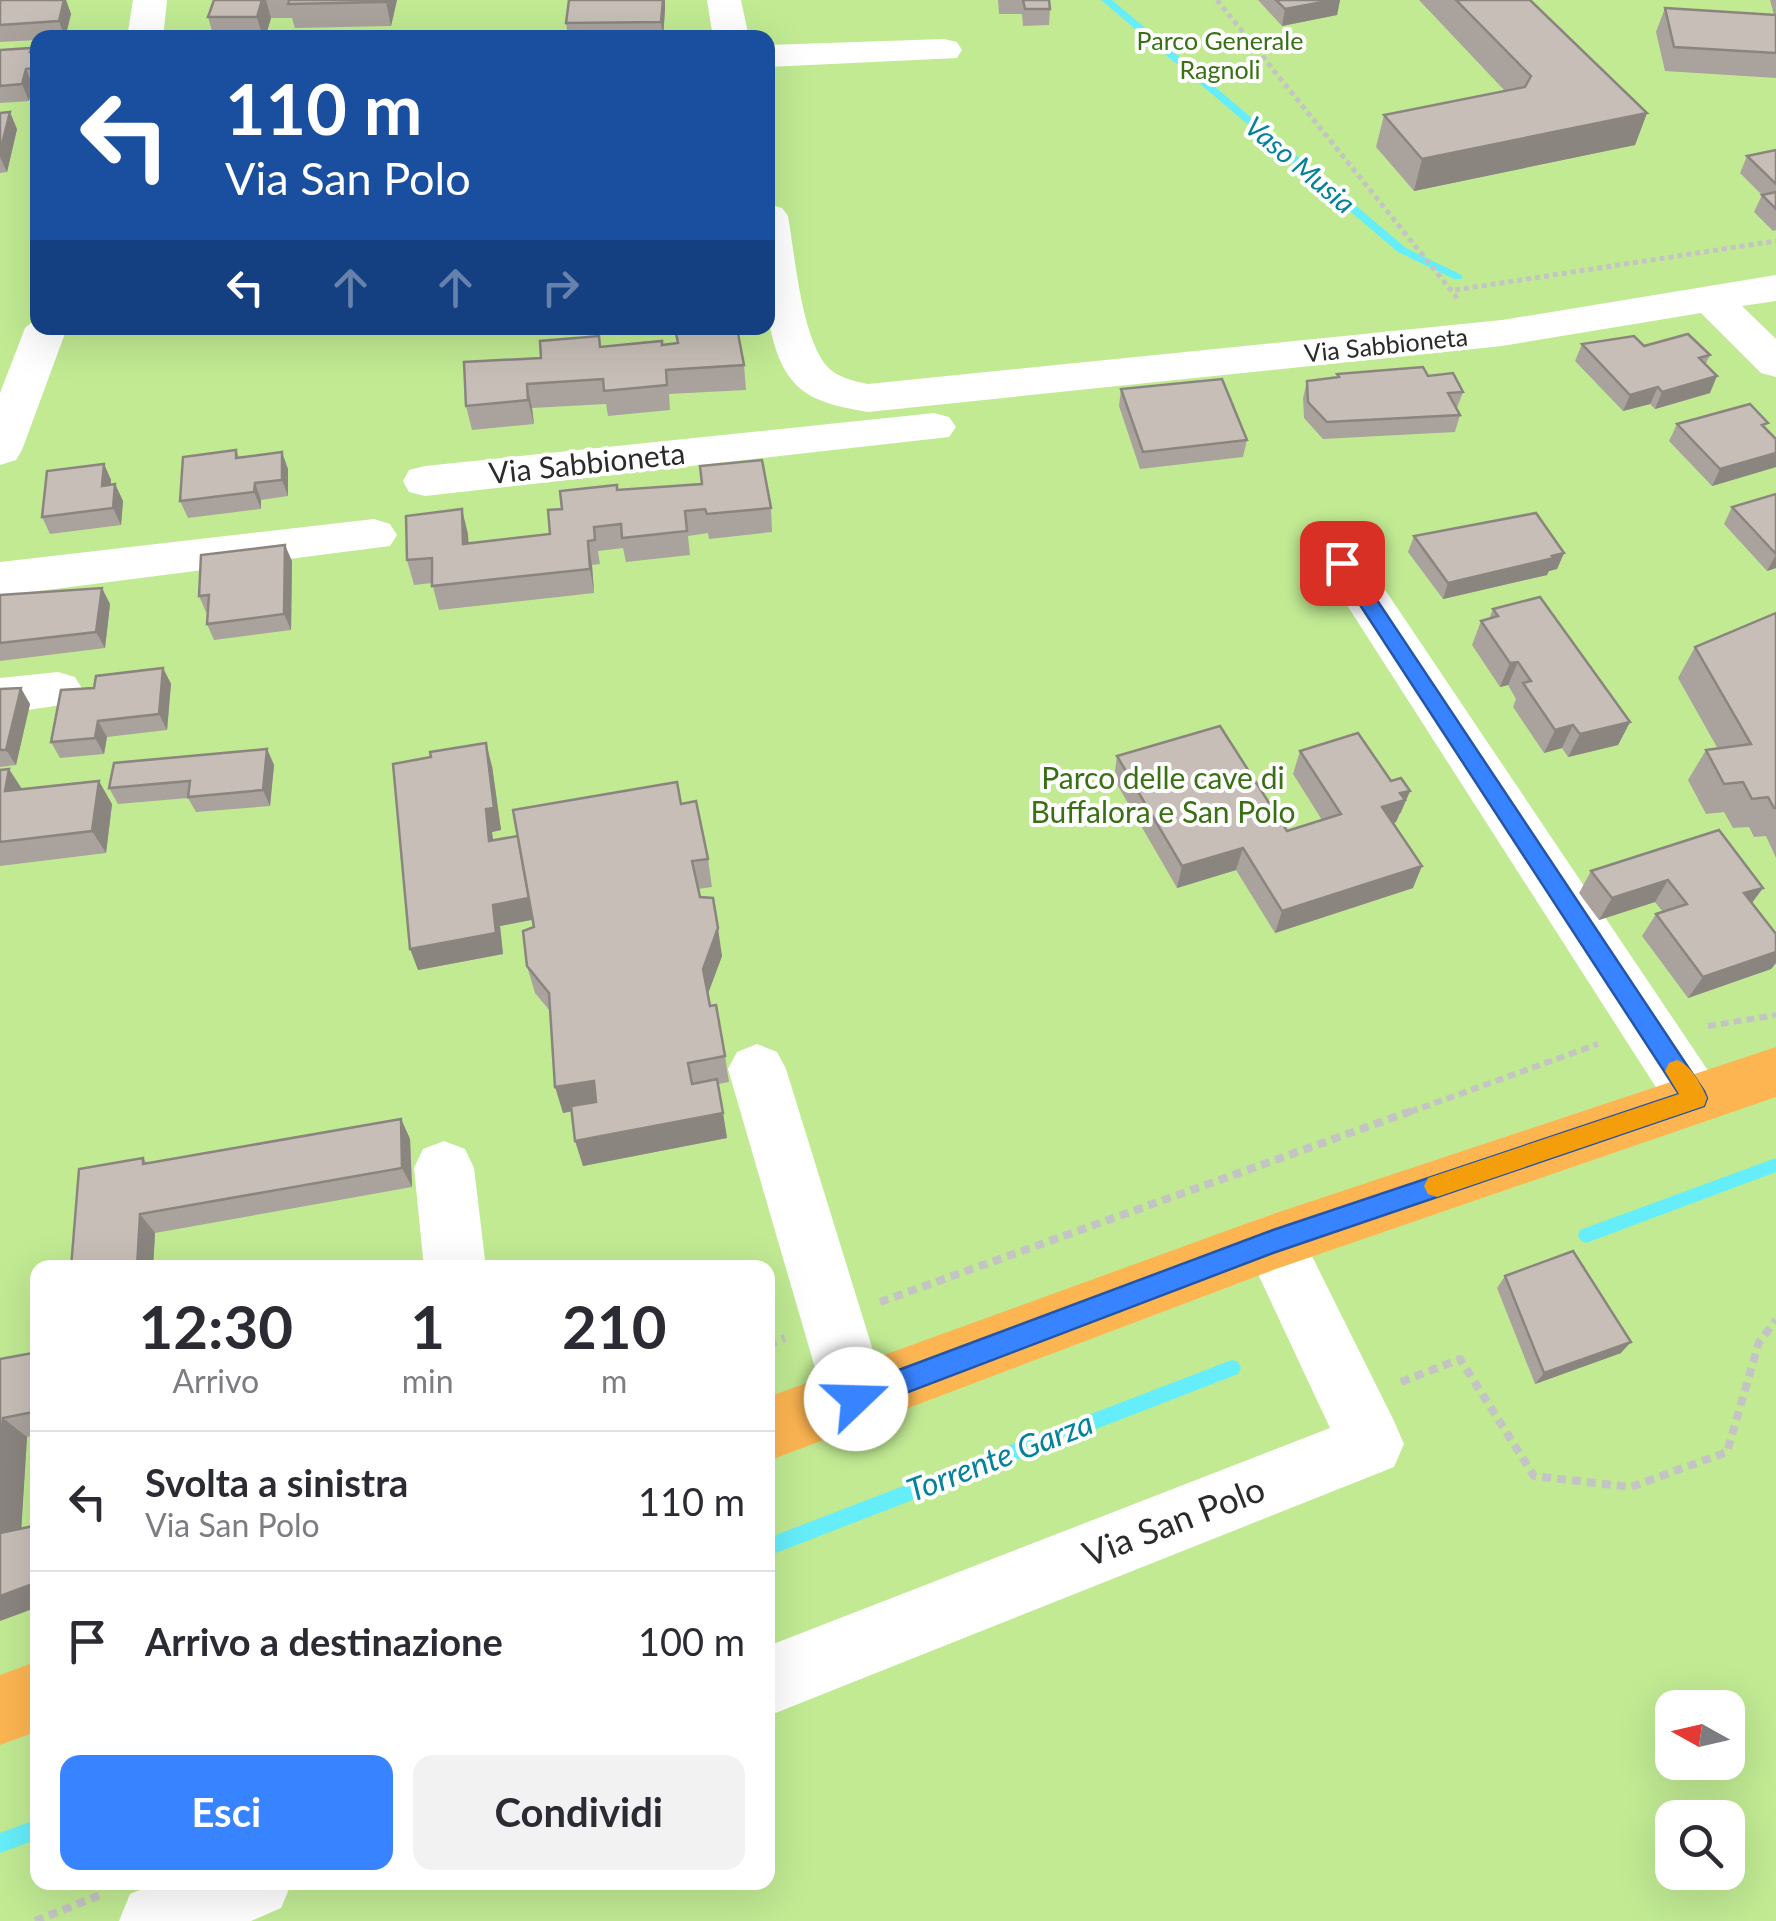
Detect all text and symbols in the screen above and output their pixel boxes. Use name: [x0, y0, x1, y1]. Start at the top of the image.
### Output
park label: Parco Generale Ragnoli: [1137, 25, 1303, 84]
text: 110 m: [225, 66, 422, 150]
icon: left: [60, 70, 190, 200]
water label: Vaso Musia: [1239, 108, 1363, 220]
text: Via San Polo: [225, 151, 471, 205]
icon: left: [218, 260, 273, 315]
icon: ahead: [323, 260, 378, 315]
icon: ahead: [428, 260, 483, 315]
icon: right: [533, 260, 588, 315]
street label: Via Sabbioneta: [1303, 321, 1469, 368]
street label: Via Sabbioneta: [487, 434, 687, 490]
pin: [1300, 521, 1385, 606]
icon: arrive: [1315, 536, 1370, 591]
park label: Parco delle cave di Buffalora e San Polo: [1030, 759, 1296, 829]
text: 12:30: [139, 1290, 293, 1362]
text: 1: [410, 1290, 445, 1362]
text: 210: [562, 1290, 666, 1362]
position arrow: [804, 1347, 908, 1451]
text: Arrivo: [172, 1361, 259, 1400]
text: min: [402, 1361, 454, 1400]
text: m: [601, 1361, 627, 1400]
water label: Torrente Garza: [901, 1402, 1098, 1509]
text: Svolta a sinistra: [145, 1459, 408, 1505]
street label: Via San Polo: [1077, 1466, 1270, 1574]
icon: left: [60, 1474, 115, 1529]
text: 110 m: [638, 1478, 745, 1524]
text: Via San Polo: [145, 1505, 320, 1544]
icon: arrive: [60, 1614, 115, 1669]
text: Arrivo a destinazione: [145, 1618, 503, 1664]
text: 100 m: [638, 1618, 745, 1664]
north arrow: [1655, 1690, 1745, 1780]
map controls: [1655, 1690, 1745, 1890]
button: Esci: [60, 1755, 393, 1870]
button: Condividi: [413, 1755, 745, 1870]
button: search: [1655, 1800, 1745, 1890]

